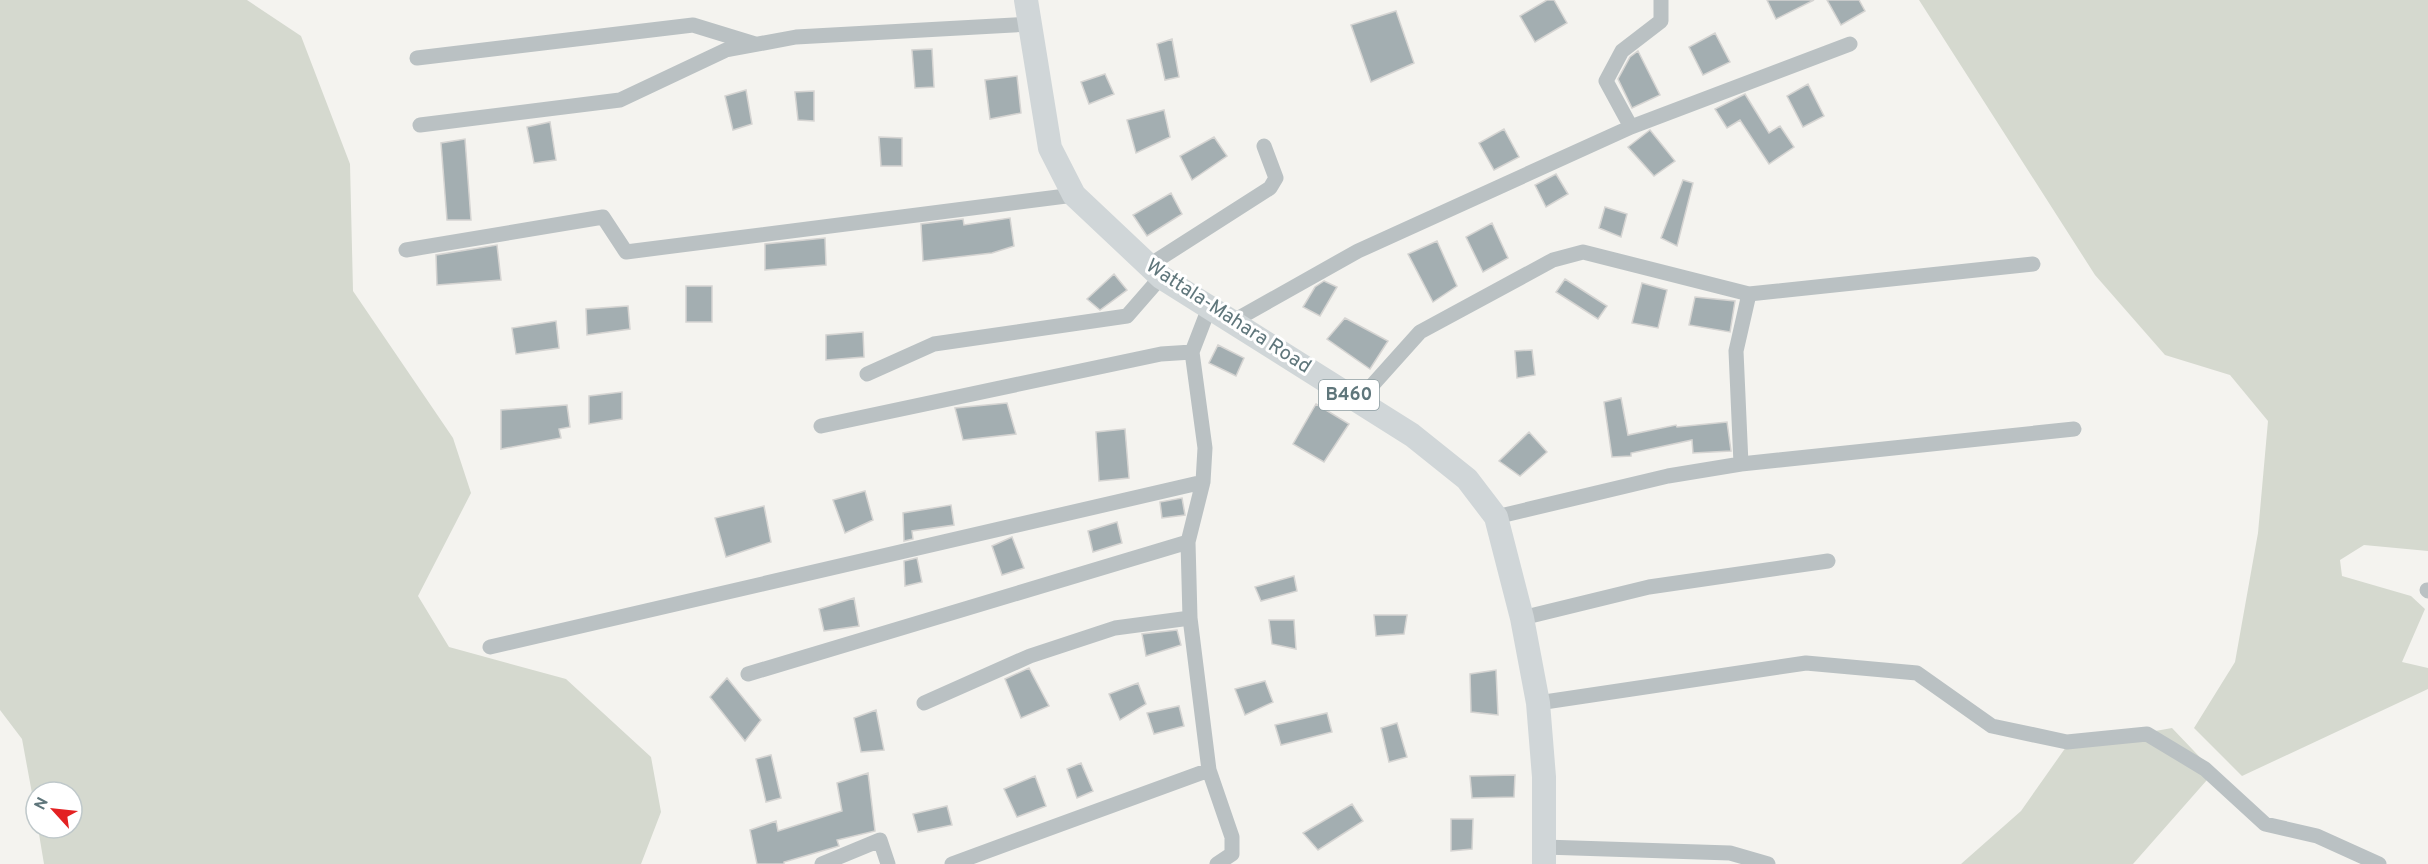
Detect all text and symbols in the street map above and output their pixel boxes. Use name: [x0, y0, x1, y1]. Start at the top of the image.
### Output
street label: Wattala-Mahara Road: [1140, 254, 1316, 380]
road number: B460: [1319, 380, 1379, 410]
north arrow: [24, 780, 84, 840]
text: N: [31, 794, 54, 814]

